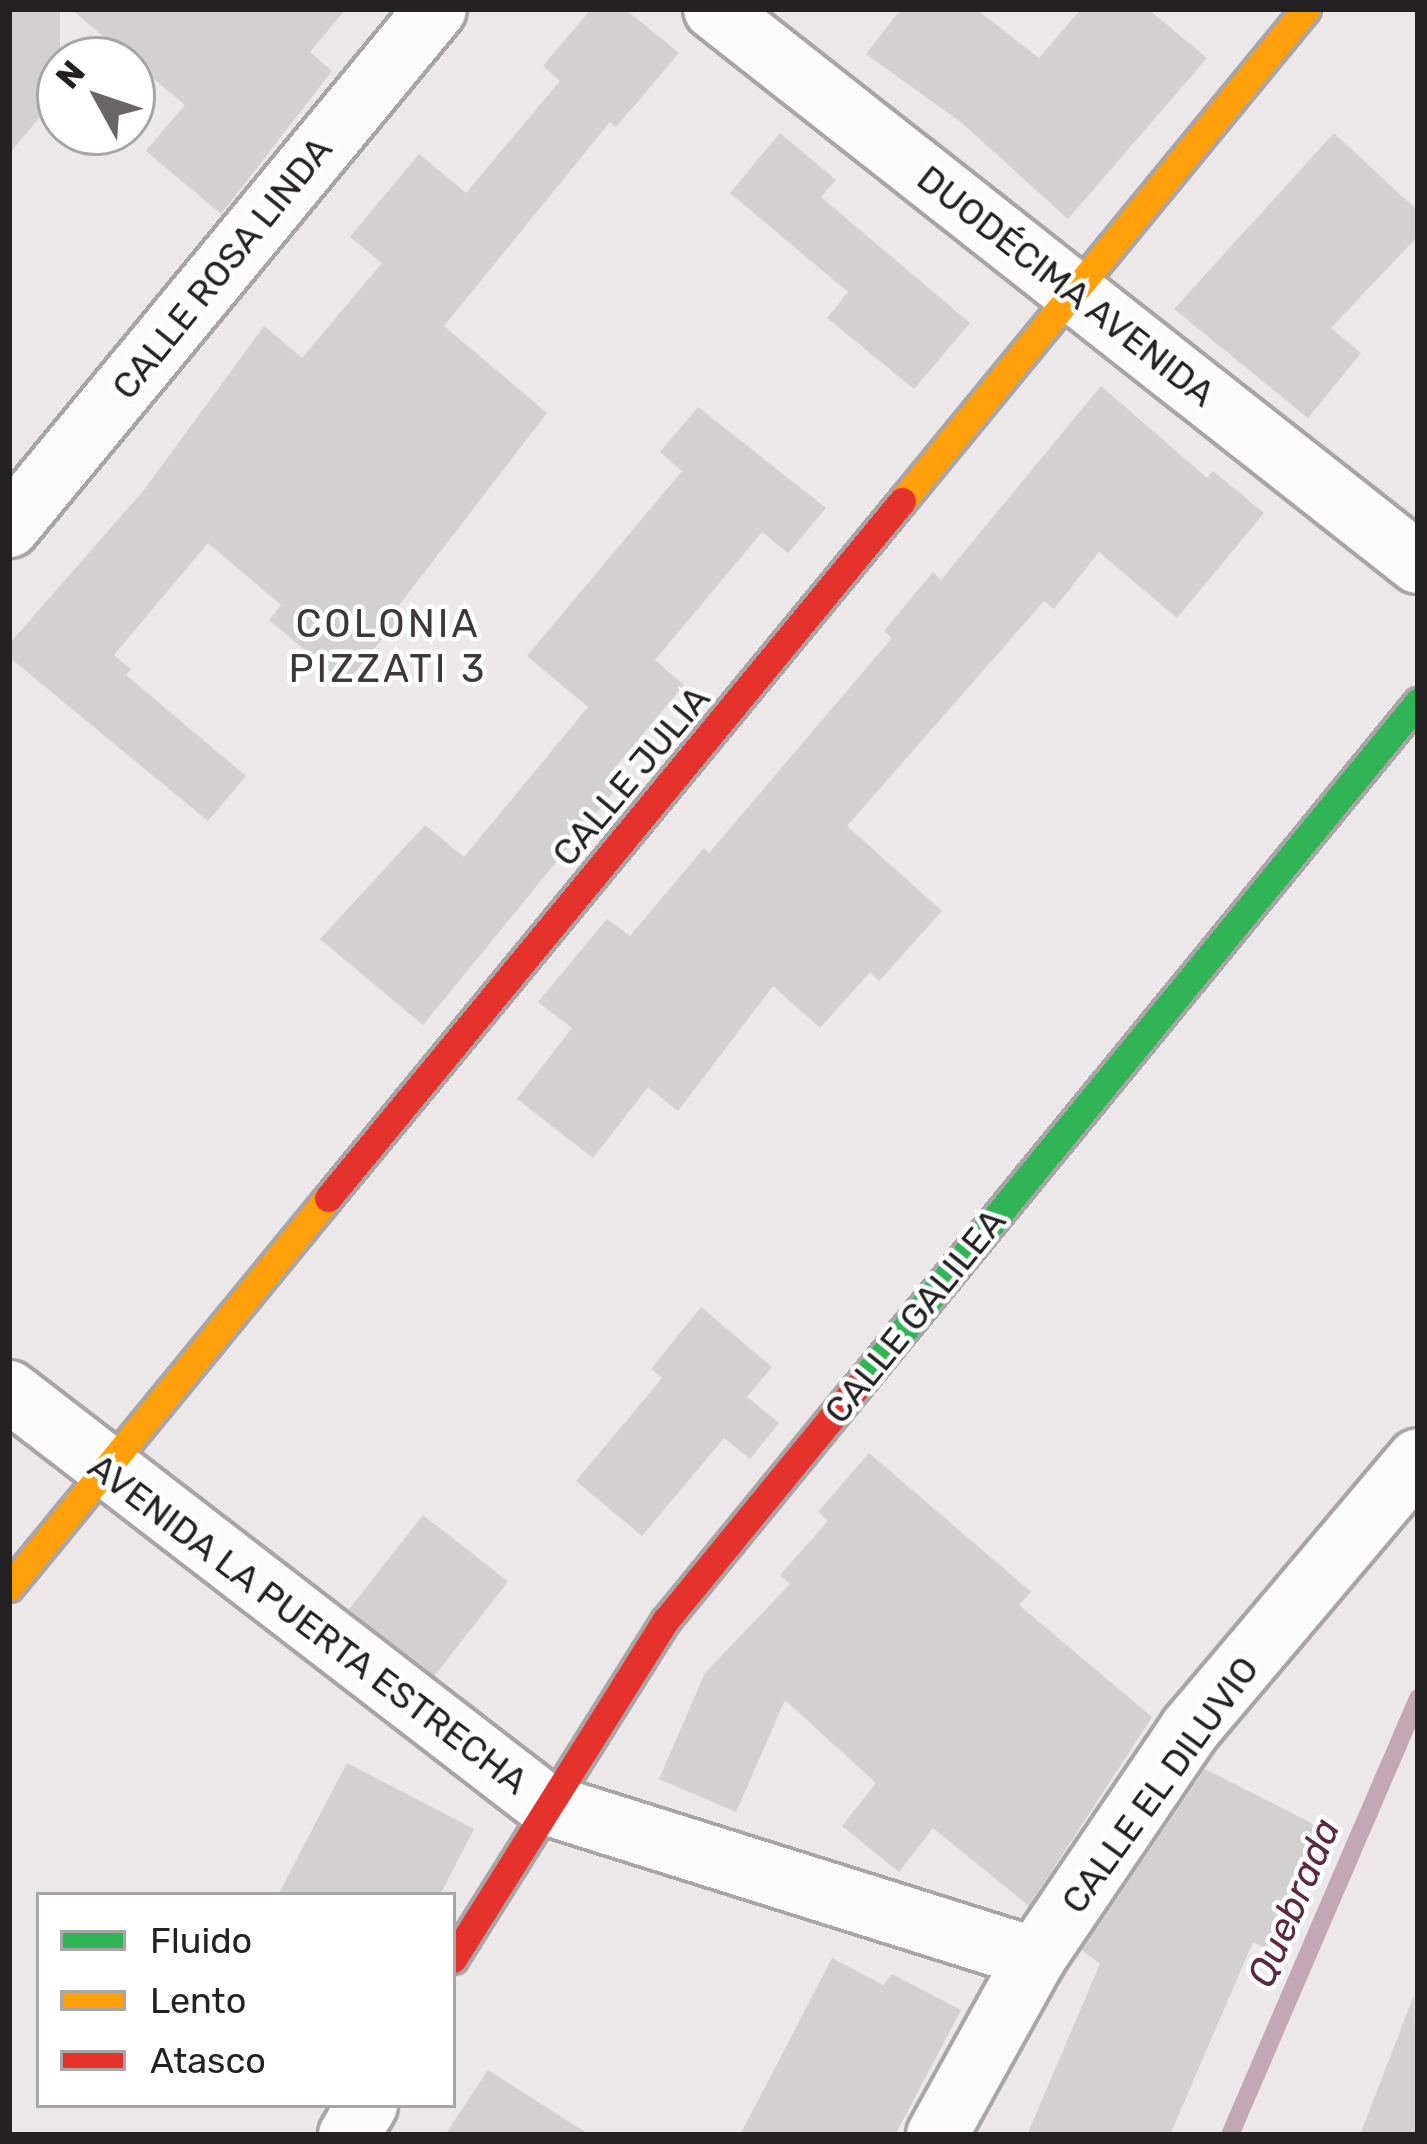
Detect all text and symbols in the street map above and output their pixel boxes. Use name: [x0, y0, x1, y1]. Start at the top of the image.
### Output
north arrow: [36, 36, 156, 156]
text: N: [48, 53, 93, 96]
street label: CALLE ROSA LINDA: [103, 128, 341, 408]
street label: DUODÉCIMA AVENIDA: [908, 156, 1224, 416]
district label: COLONIA PIZZATI 3: [289, 602, 487, 693]
street label: CALLE JULIA: [543, 677, 719, 875]
street label: CALLE GALILEA: [815, 1200, 1015, 1432]
street label: AVENIDA LA PUERTA ESTRECHA: [79, 1444, 537, 1804]
street label: CALLE EL DILUVIO: [1052, 1648, 1268, 1922]
water label: Quebrada: [1238, 1812, 1350, 1994]
legend: [36, 1892, 456, 2108]
text: Fluido: [150, 1919, 252, 1962]
text: Lento: [150, 1979, 246, 2022]
text: Atasco: [150, 2039, 266, 2082]

